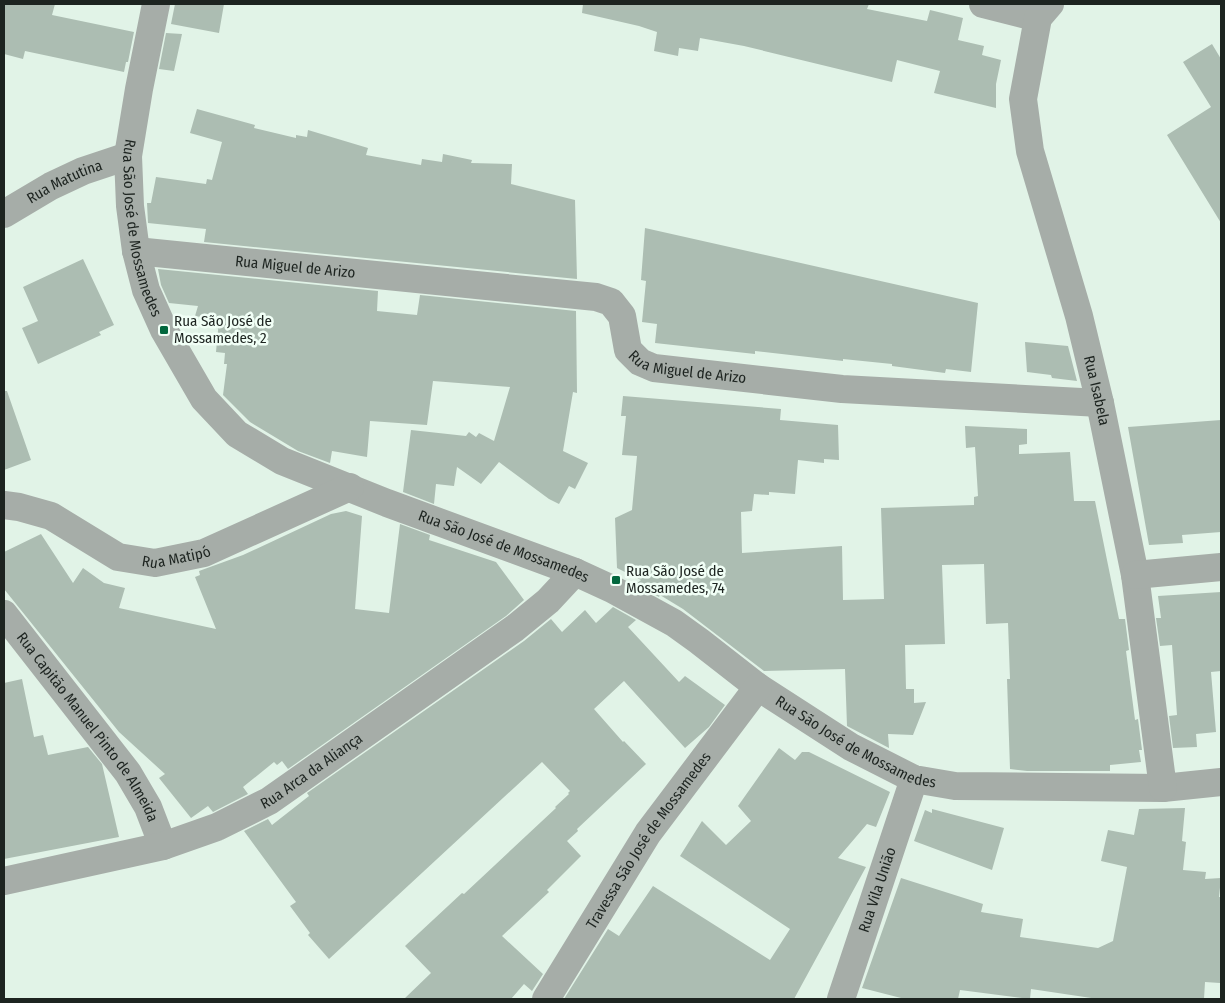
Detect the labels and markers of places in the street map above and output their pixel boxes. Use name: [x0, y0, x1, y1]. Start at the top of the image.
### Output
place label: Rua São José de Mossamedes, 2: [174, 312, 272, 347]
marker: Rua São José de Mossamedes, 2: [158, 324, 170, 336]
place label: Rua São José de Mossamedes, 74: [626, 562, 725, 597]
marker: Rua São José de Mossamedes, 74: [610, 574, 622, 586]

